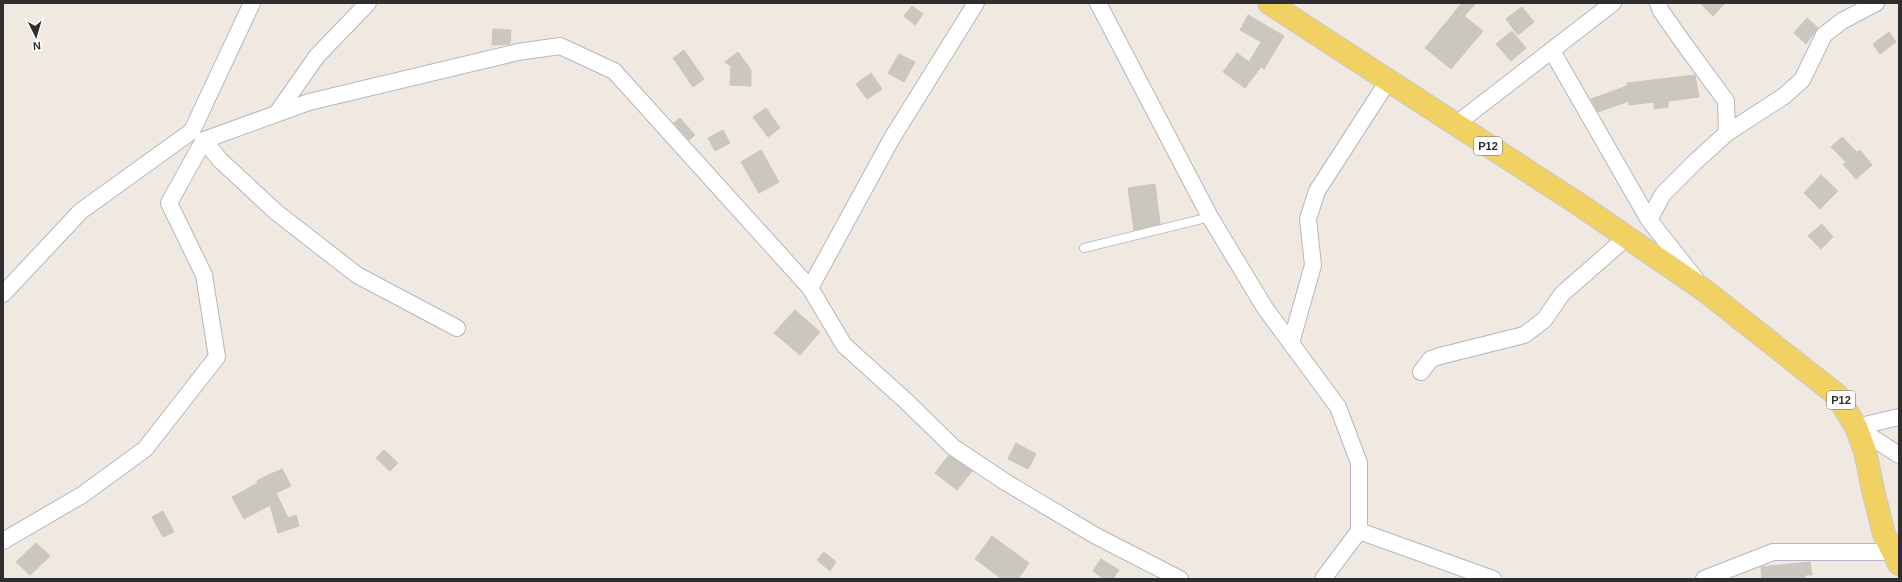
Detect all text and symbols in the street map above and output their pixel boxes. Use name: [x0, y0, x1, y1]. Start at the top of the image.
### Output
north arrow: [16, 16, 56, 56]
text: N: [32, 40, 41, 52]
road number: P12: [1474, 137, 1502, 155]
road number: P12: [1827, 391, 1855, 409]

